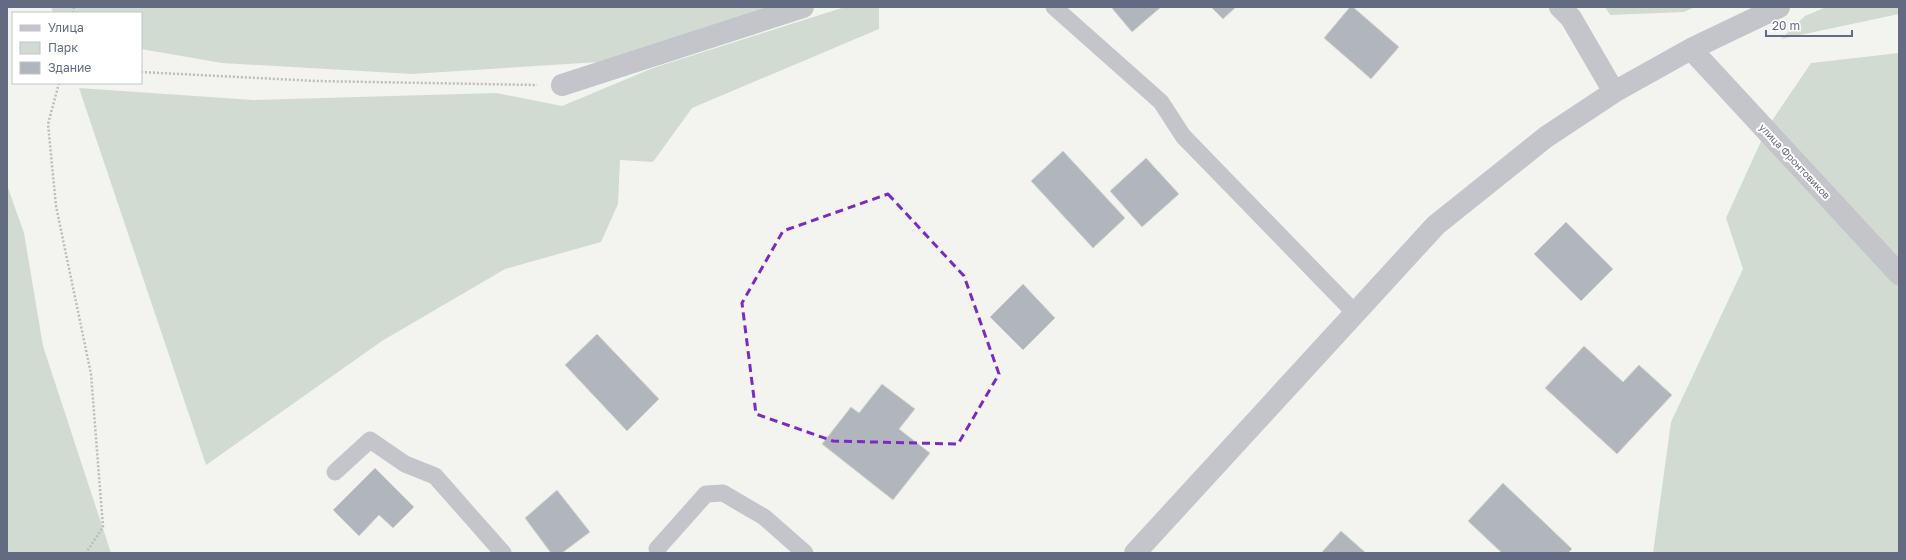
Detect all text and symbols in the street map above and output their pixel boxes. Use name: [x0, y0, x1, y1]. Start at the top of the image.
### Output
legend: [12, 12, 142, 84]
scale bar: [1766, 12, 1852, 38]
text: 20 m: [1772, 18, 1800, 33]
text: Улица: [48, 20, 84, 35]
text: Парк: [48, 40, 78, 55]
text: Здание: [48, 60, 91, 75]
street label: улица Фронтовиков: [1757, 121, 1833, 201]

